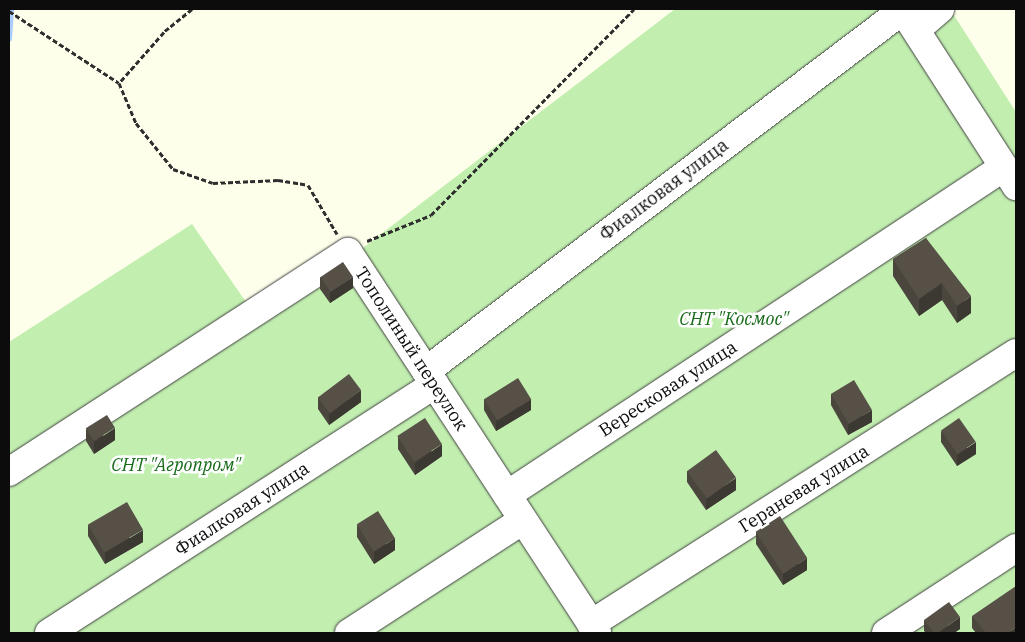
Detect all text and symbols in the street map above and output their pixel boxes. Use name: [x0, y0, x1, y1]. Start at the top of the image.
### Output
street label: Фиалковая улица: [595, 134, 733, 246]
street label: Тополиный переулок: [350, 263, 472, 435]
park label: СНТ "Космос": [679, 308, 789, 330]
street label: Вересковая улица: [595, 336, 741, 442]
street label: Гераневая улица: [735, 440, 873, 538]
park label: СНТ "Агропром": [111, 454, 241, 476]
street label: Фиалковая улица: [171, 458, 313, 560]

